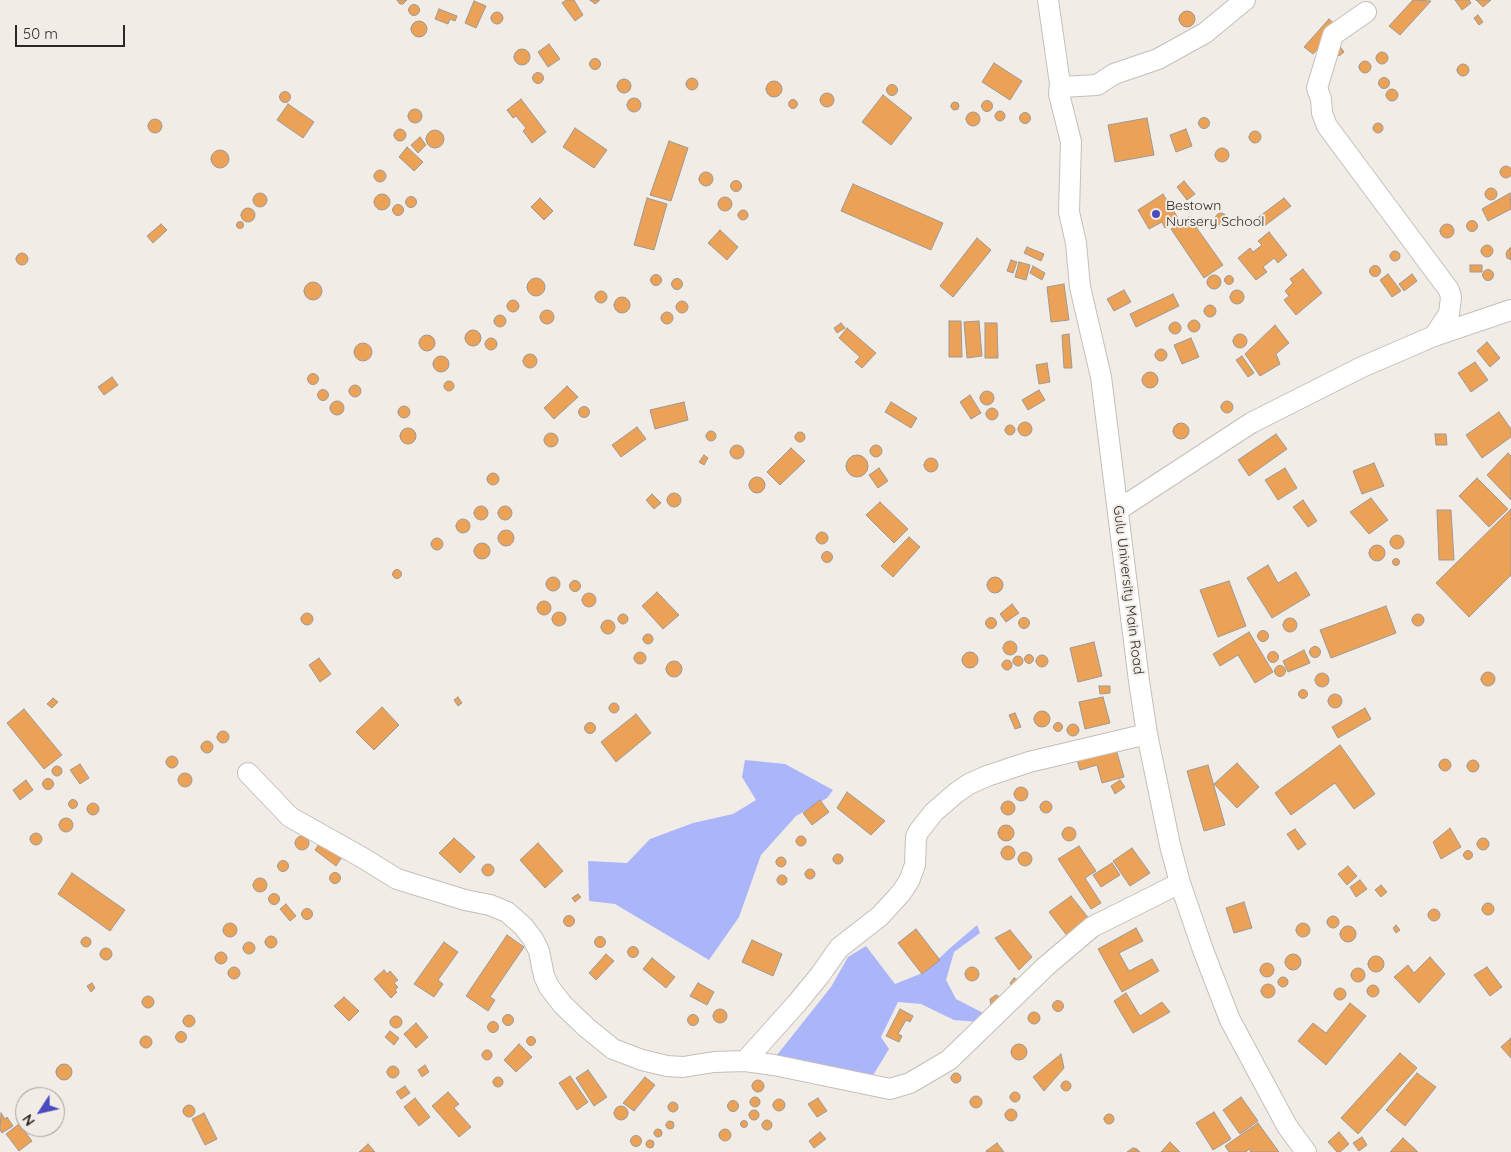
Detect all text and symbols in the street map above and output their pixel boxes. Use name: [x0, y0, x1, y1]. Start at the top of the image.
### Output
scale bar: [18, 15, 128, 47]
text: 50 m: [23, 24, 58, 43]
place label: Bestown Nursery School: [1166, 198, 1264, 230]
marker: Bestown Nursery School: [1150, 208, 1162, 220]
street label: Gulu University Main Road: [1109, 505, 1147, 675]
north arrow: [15, 1087, 65, 1137]
text: N: [18, 1111, 39, 1129]

